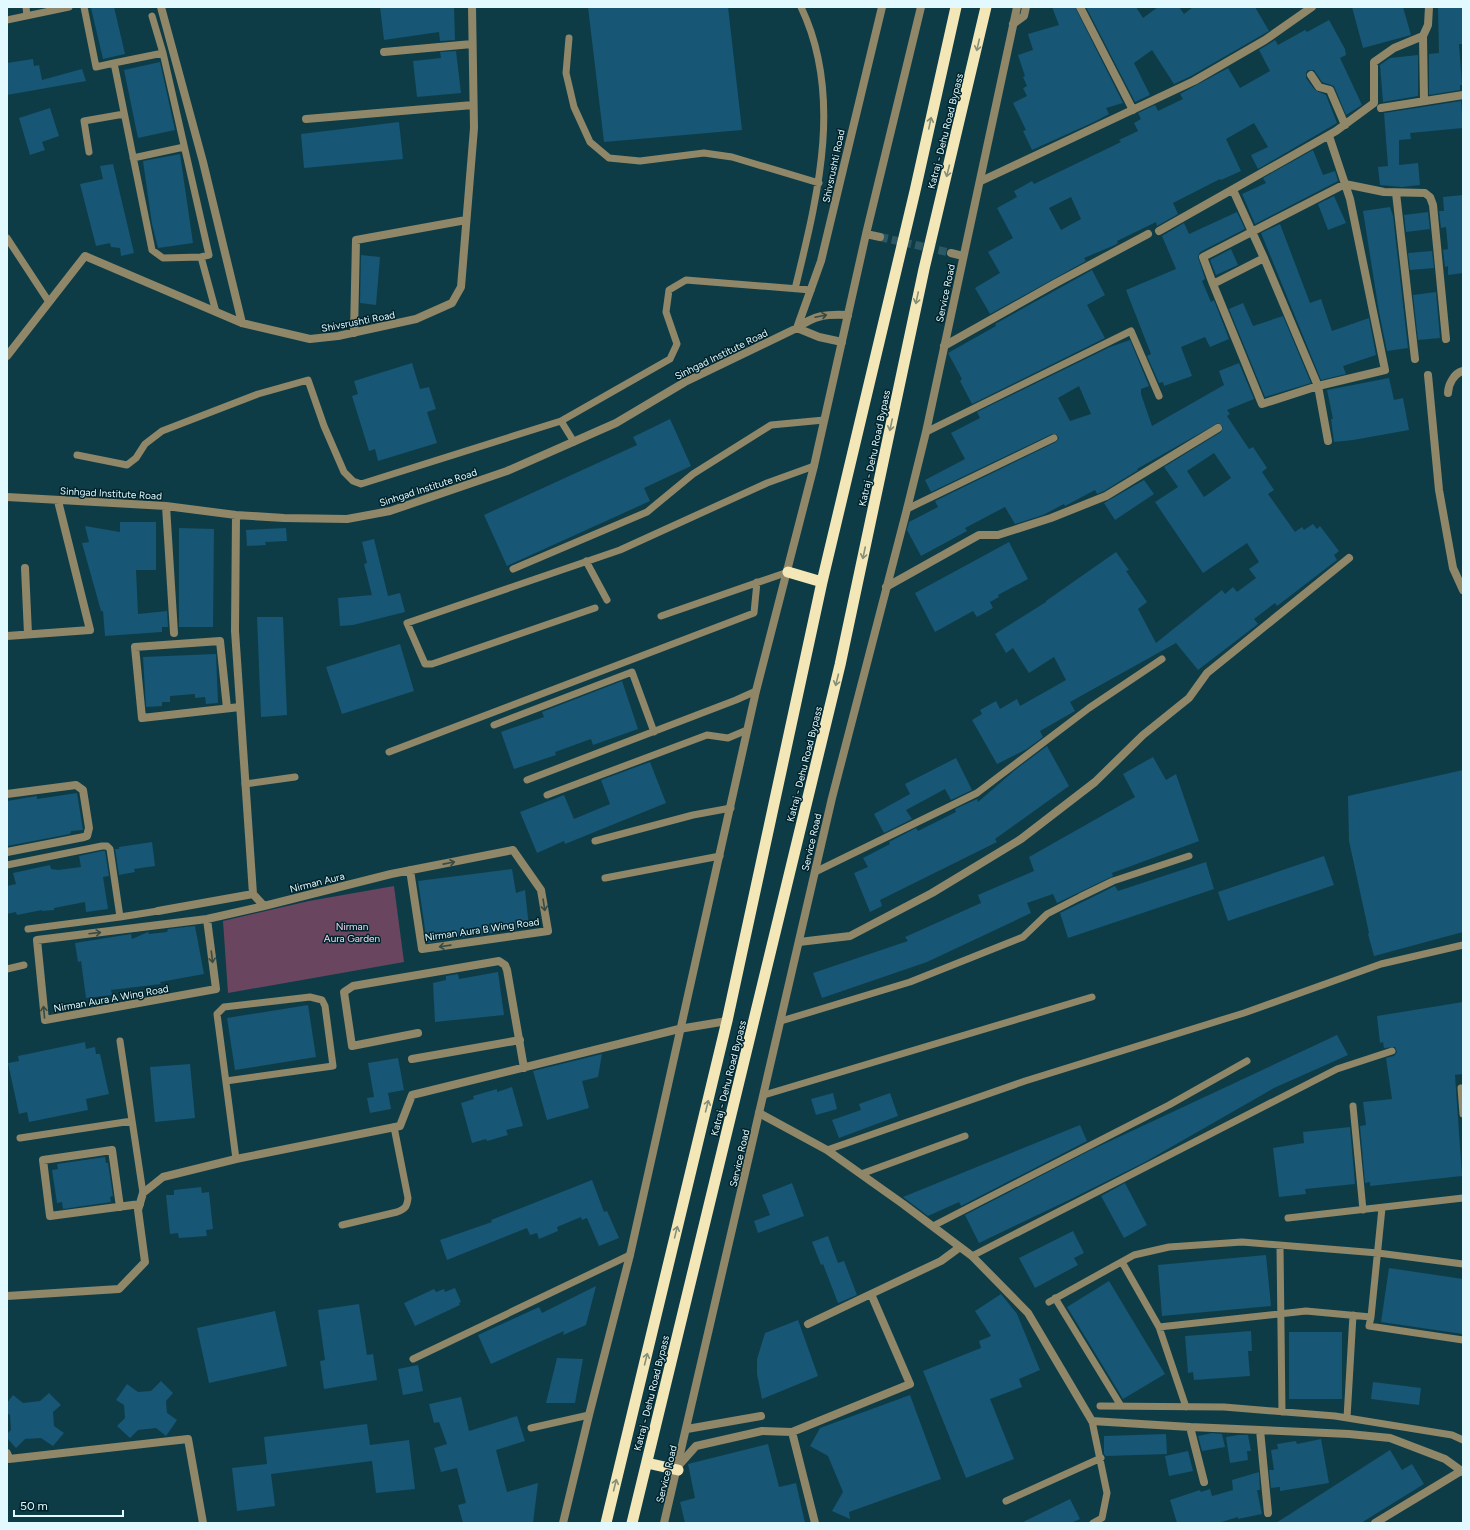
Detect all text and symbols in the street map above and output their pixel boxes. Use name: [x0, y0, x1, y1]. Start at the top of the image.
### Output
one-way arrow: [973, 38, 981, 51]
street label: Katraj - Dehu Road Bypass: [925, 72, 966, 190]
one-way arrow: [927, 117, 935, 130]
street label: Shivsrushti Road: [819, 128, 848, 204]
one-way arrow: [943, 165, 951, 178]
street label: Service Road: [933, 263, 958, 323]
one-way arrow: [913, 291, 921, 304]
street label: Shivsrushti Road: [320, 308, 396, 335]
one-way arrow: [814, 311, 827, 319]
street label: Sinhgad Institute Road: [673, 326, 770, 383]
street label: Katraj - Dehu Road Bypass: [856, 389, 893, 507]
one-way arrow: [886, 418, 894, 431]
street label: Sinhgad Institute Road: [378, 465, 479, 509]
street label: Sinhgad Institute Road: [60, 484, 162, 503]
one-way arrow: [859, 546, 867, 559]
one-way arrow: [832, 673, 840, 686]
street label: Katraj - Dehu Road Bypass: [784, 705, 825, 823]
street label: Service Road: [799, 812, 824, 872]
one-way arrow: [442, 858, 455, 866]
street label: Nirman Aura: [288, 869, 346, 896]
one-way arrow: [540, 898, 548, 911]
street label: Nirman Aura B Wing Road: [424, 915, 540, 944]
park label: Nirman Aura Garden: [324, 920, 381, 945]
one-way arrow: [88, 929, 101, 937]
one-way arrow: [439, 942, 452, 950]
one-way arrow: [208, 950, 216, 963]
street label: Nirman Aura A Wing Road: [53, 982, 170, 1015]
one-way arrow: [40, 1006, 48, 1019]
street label: Katraj - Dehu Road Bypass: [708, 1019, 749, 1137]
one-way arrow: [703, 1100, 711, 1113]
street label: Service Road: [727, 1128, 752, 1188]
one-way arrow: [673, 1226, 680, 1239]
street label: Katraj - Dehu Road Bypass: [631, 1334, 672, 1452]
one-way arrow: [642, 1353, 650, 1366]
street label: Service Road: [653, 1444, 680, 1504]
one-way arrow: [612, 1479, 619, 1492]
scale bar: [14, 1492, 123, 1518]
text: 50 m: [20, 1499, 48, 1513]

